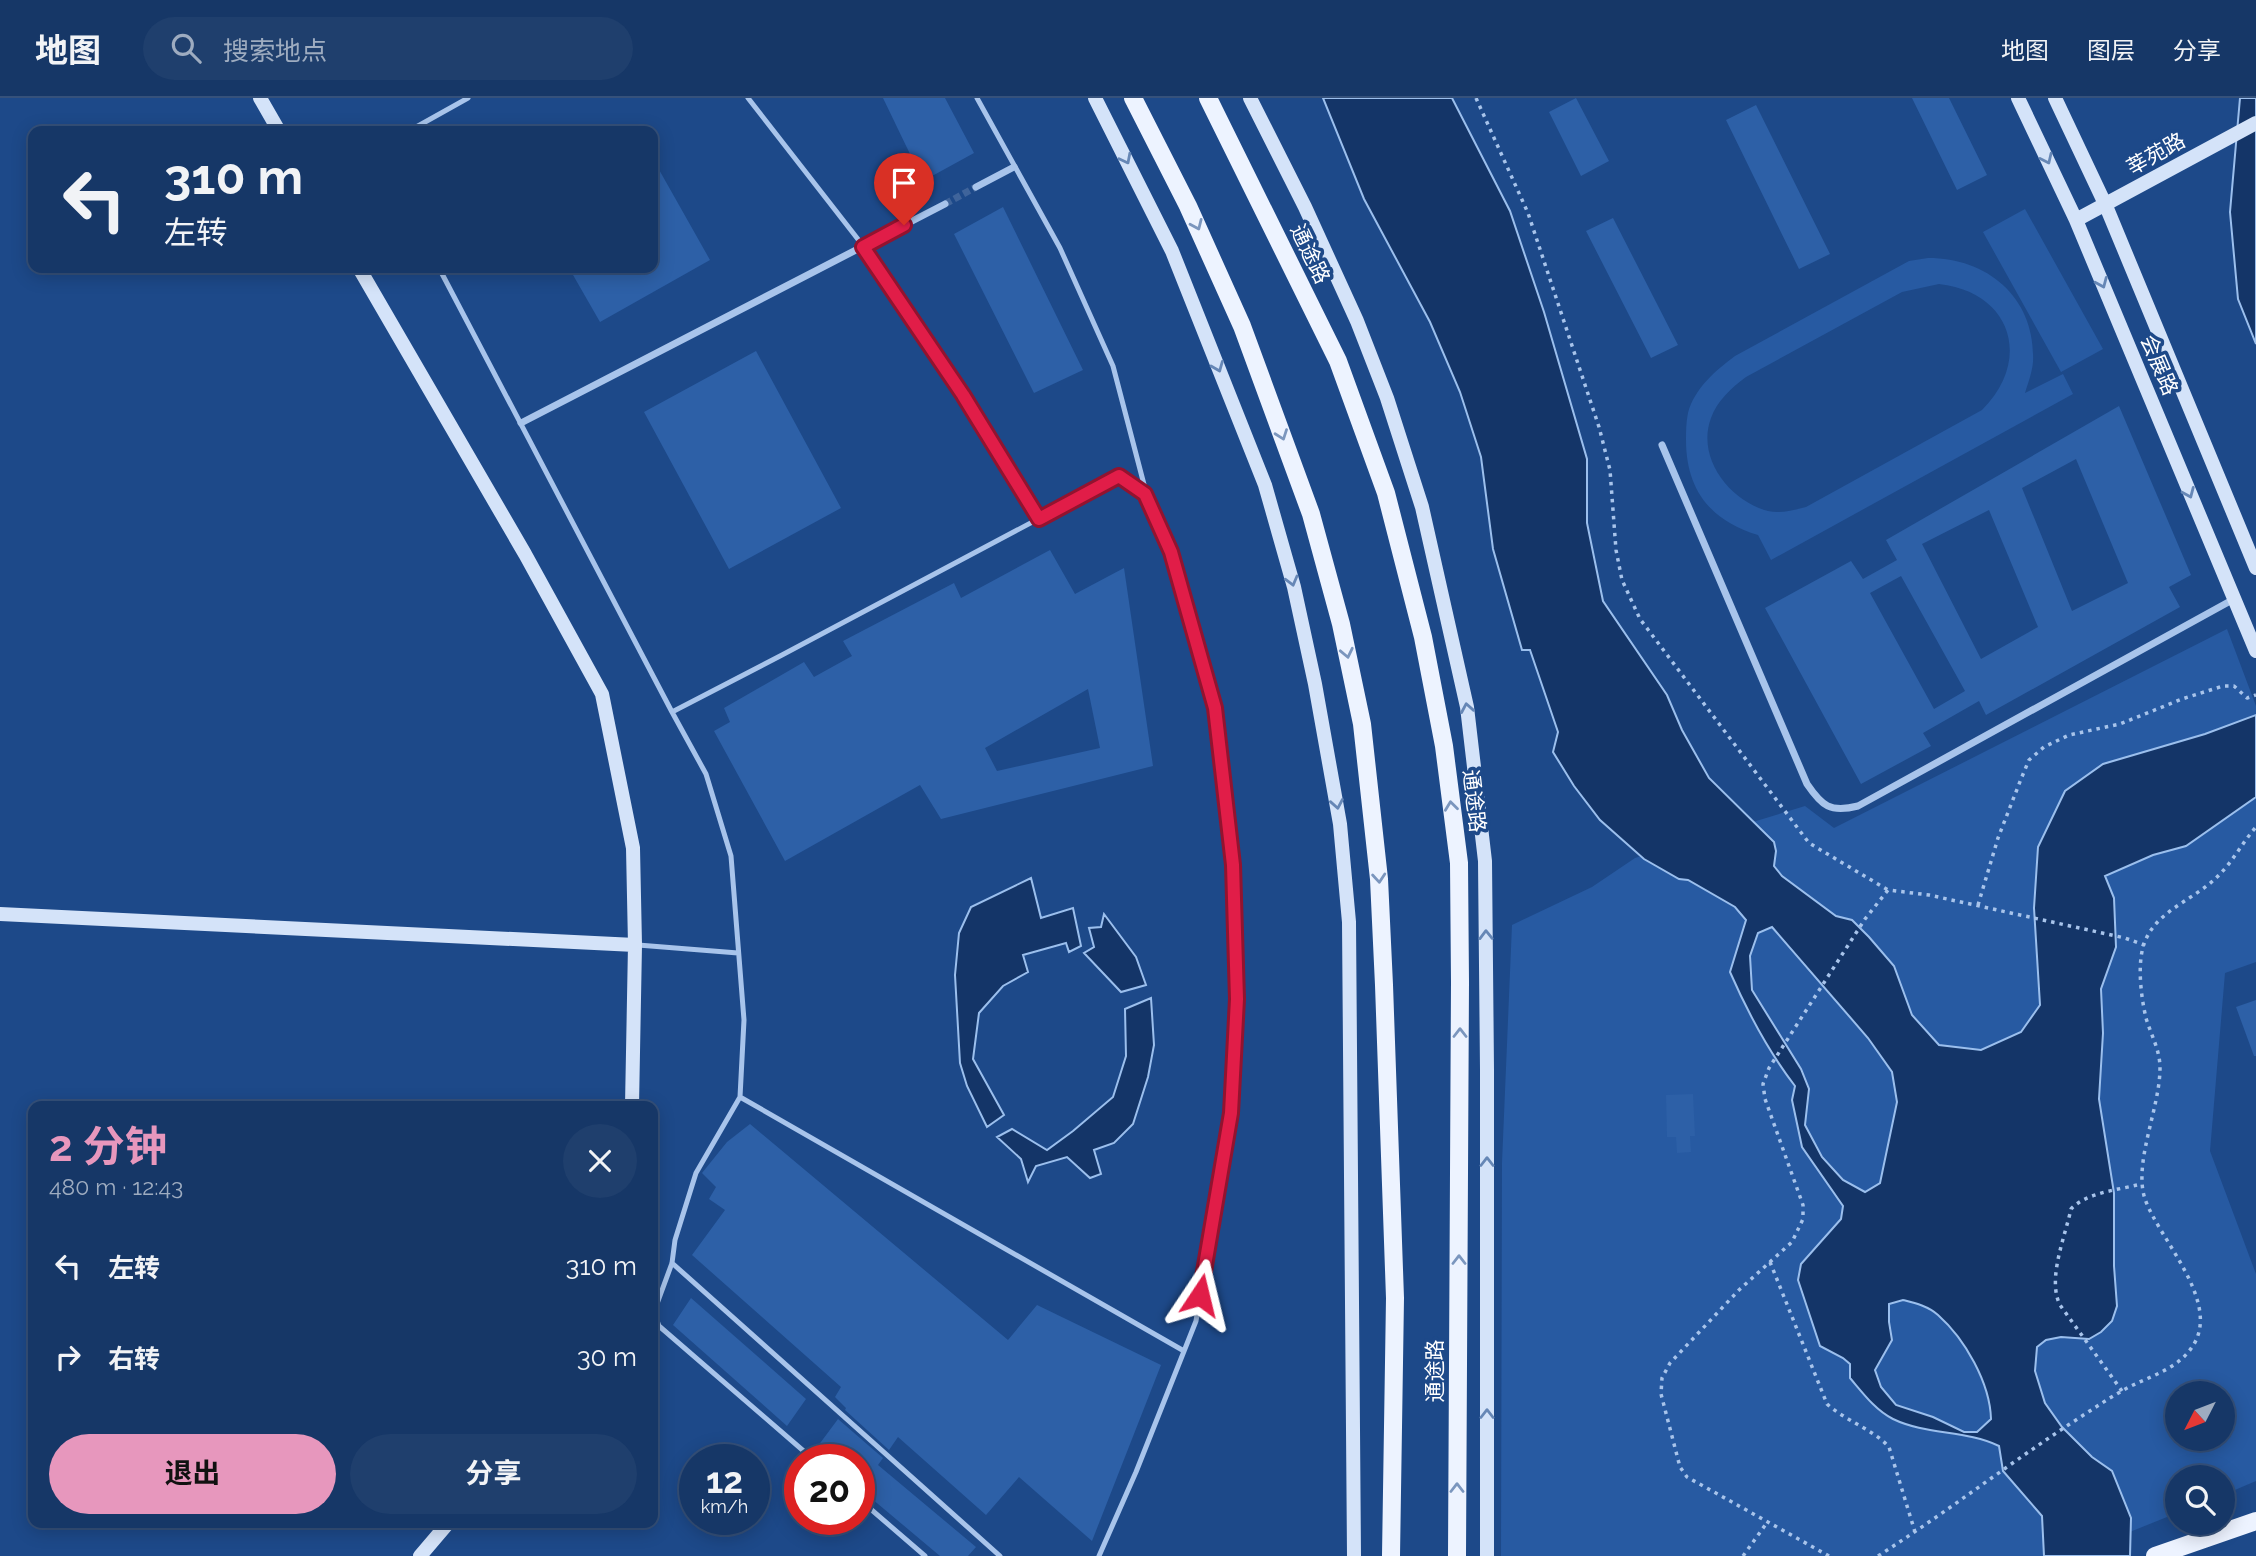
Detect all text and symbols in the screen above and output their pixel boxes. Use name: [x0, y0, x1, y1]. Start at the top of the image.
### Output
search box: [143, 17, 633, 80]
icon: search: [167, 29, 205, 67]
text: 地图: [35, 31, 101, 70]
text: 搜索地点: [223, 36, 327, 66]
text: 地图: [2001, 36, 2049, 65]
text: 图层: [2087, 36, 2135, 65]
text: 分享: [2173, 36, 2221, 65]
street label: 莘苑路: [2122, 127, 2189, 180]
text: 310 m: [164, 148, 303, 205]
one-way arrow: [1118, 152, 1132, 164]
one-way arrow: [2039, 152, 2053, 164]
pin: [874, 153, 934, 225]
icon: left: [49, 154, 140, 245]
icon: arrive: [885, 164, 923, 202]
text: 左转: [164, 214, 228, 251]
one-way arrow: [1189, 218, 1203, 230]
street label: 通途路: [1285, 220, 1335, 288]
one-way arrow: [2094, 276, 2108, 289]
street label: 会展路: [2136, 331, 2183, 399]
one-way arrow: [1210, 360, 1224, 372]
one-way arrow: [1274, 429, 1288, 441]
one-way arrow: [2181, 487, 2195, 499]
one-way arrow: [1284, 575, 1298, 587]
one-way arrow: [1339, 647, 1354, 659]
one-way arrow: [1460, 702, 1475, 714]
street label: 通途路: [1458, 768, 1491, 834]
one-way arrow: [1328, 798, 1343, 810]
one-way arrow: [1444, 800, 1459, 812]
one-way arrow: [1371, 873, 1386, 884]
one-way arrow: [1478, 929, 1494, 940]
one-way arrow: [1452, 1027, 1468, 1038]
text: 2 分钟: [49, 1122, 167, 1171]
button: close: [563, 1124, 637, 1198]
one-way arrow: [1479, 1157, 1495, 1167]
text: 480 m · 12:43: [49, 1173, 183, 1200]
icon: left: [49, 1247, 87, 1285]
text: 310 m: [566, 1251, 637, 1281]
text: 左转: [108, 1253, 160, 1283]
one-way arrow: [1451, 1255, 1466, 1266]
position arrow: [1163, 1258, 1237, 1332]
icon: right: [49, 1338, 87, 1376]
street label: 通途路: [1422, 1340, 1447, 1403]
text: 30 m: [577, 1342, 637, 1372]
text: 右转: [108, 1344, 160, 1374]
north arrow: [2165, 1381, 2235, 1451]
map controls: [2165, 1381, 2235, 1535]
one-way arrow: [1479, 1409, 1495, 1419]
button: 退出: [49, 1434, 336, 1514]
button: 分享: [350, 1434, 637, 1514]
speed limit sign: 20: [784, 1444, 875, 1535]
text: 12: [706, 1460, 743, 1501]
button: search: [2165, 1465, 2235, 1535]
one-way arrow: [1449, 1482, 1465, 1493]
text: km/h: [701, 1496, 748, 1517]

